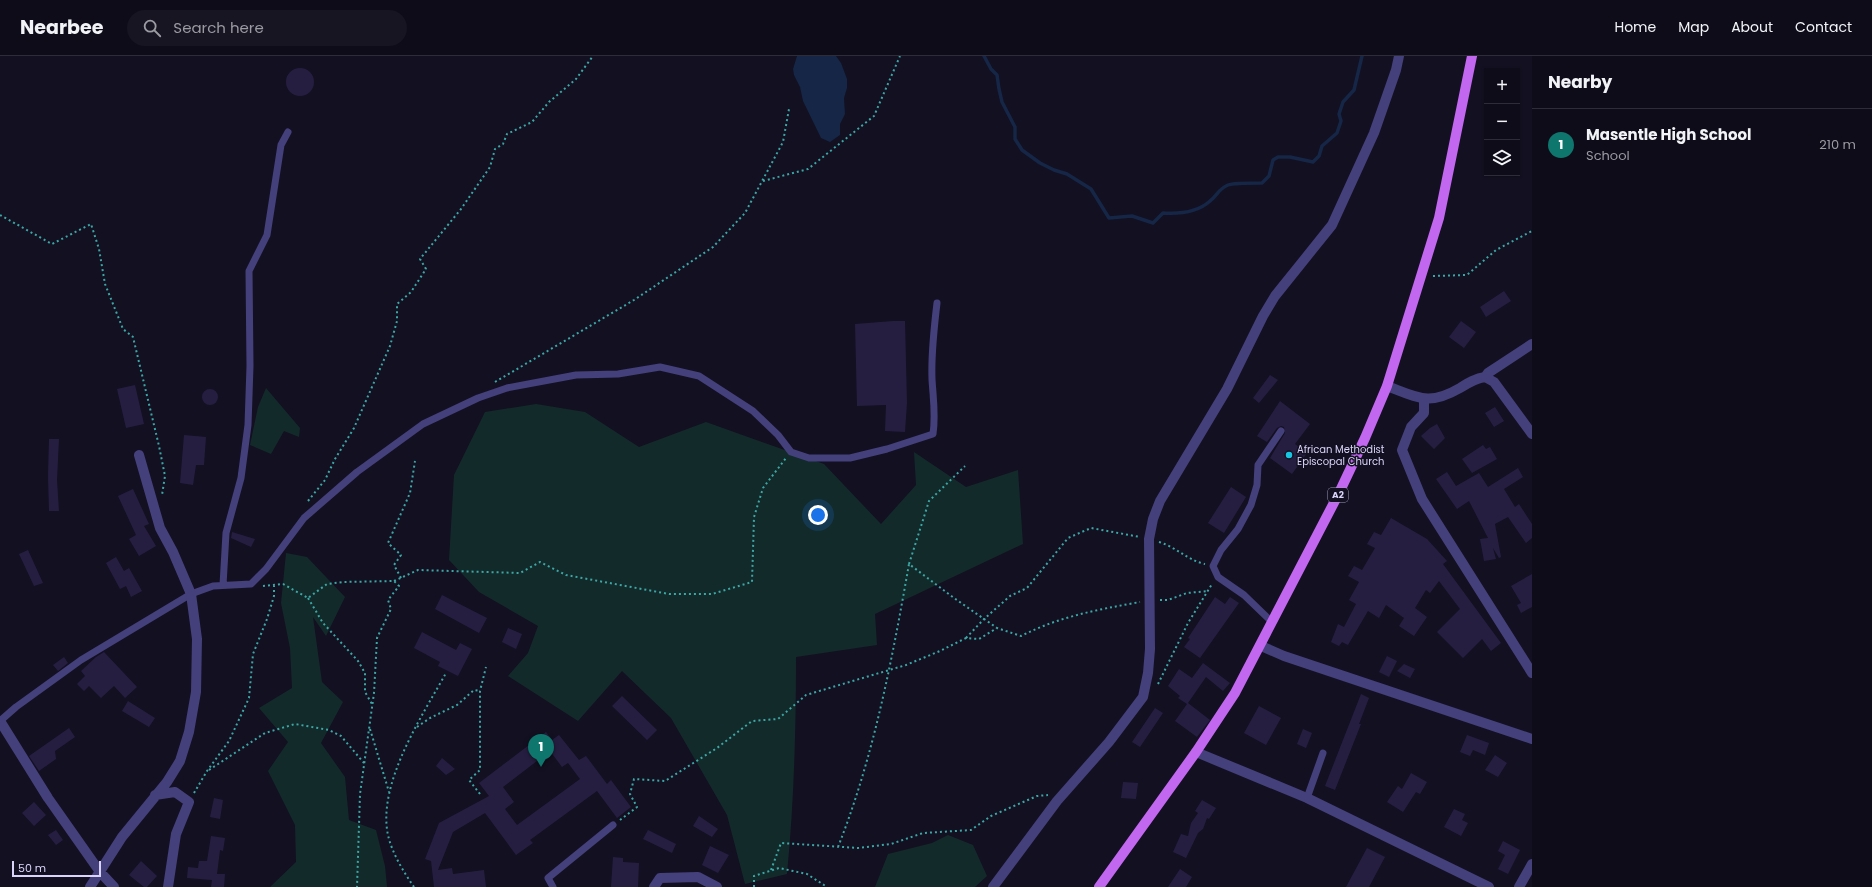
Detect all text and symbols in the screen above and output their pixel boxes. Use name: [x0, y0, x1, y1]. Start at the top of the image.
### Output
search box: [127, 10, 407, 46]
text: Nearbee: [20, 14, 103, 41]
icon: search: [141, 17, 163, 39]
text: Search here: [173, 17, 264, 38]
text: Home: [1614, 17, 1656, 37]
text: Map: [1678, 17, 1709, 37]
text: About: [1731, 17, 1773, 37]
text: Contact: [1795, 17, 1852, 37]
map controls: [1484, 68, 1520, 176]
button: +: [1484, 68, 1520, 104]
text: Nearby: [1548, 70, 1612, 94]
button: −: [1484, 104, 1520, 140]
text: Masentle High School: [1586, 124, 1751, 145]
text: 1: [1559, 135, 1563, 154]
text: 210 m: [1819, 135, 1856, 154]
button: layers: [1484, 140, 1520, 176]
text: School: [1586, 146, 1630, 165]
place label: African Methodist Episcopal Church: [1297, 442, 1385, 469]
marker: African Methodist Episcopal Church: [1284, 450, 1294, 460]
road number: A2: [1328, 488, 1348, 502]
your location: [808, 505, 828, 525]
pin: 1: [528, 734, 554, 767]
scale bar: [12, 859, 101, 878]
text: 50 m: [18, 860, 46, 876]

